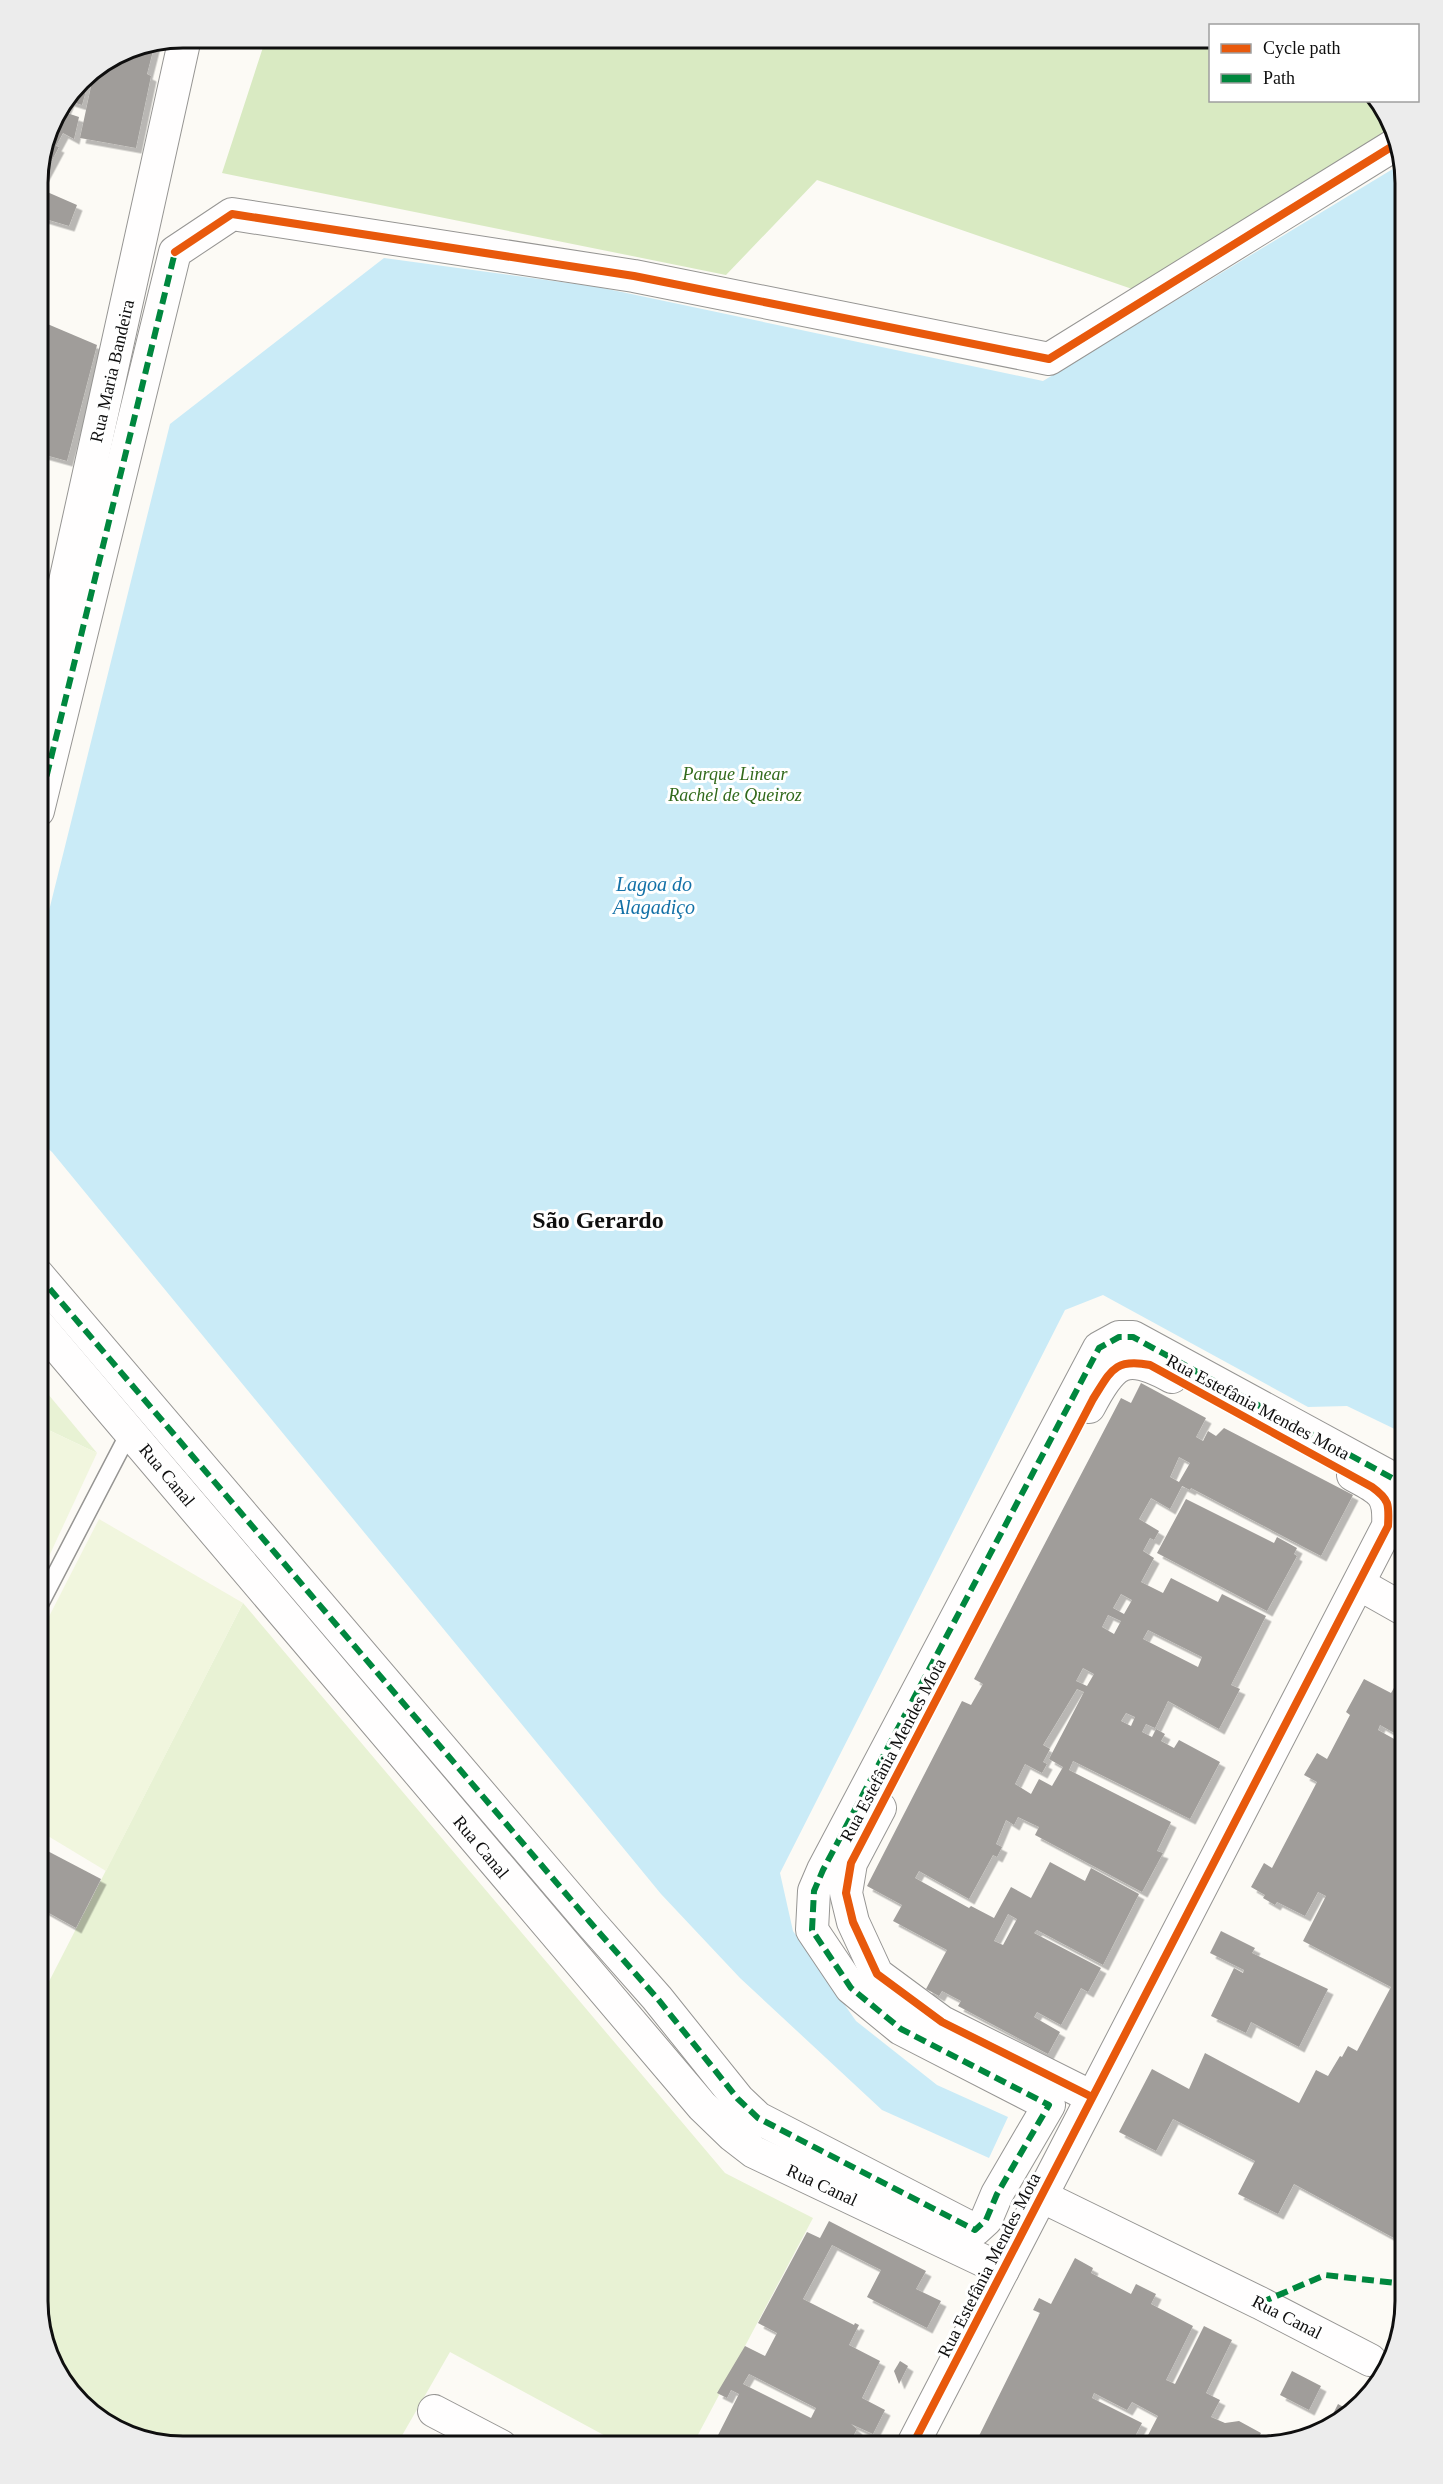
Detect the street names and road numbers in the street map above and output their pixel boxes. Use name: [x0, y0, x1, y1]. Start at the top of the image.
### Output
street label: Rua Maria Bandeira: [86, 298, 138, 444]
street label: Rua Estefânia Mendes Mota: [1163, 1350, 1353, 1464]
street label: Rua Canal: [135, 1440, 199, 1510]
street label: Rua Estefânia Mendes Mota: [836, 1655, 950, 1845]
street label: Rua Canal: [449, 1812, 513, 1882]
street label: Rua Canal: [784, 2160, 860, 2210]
street label: Rua Estefânia Mendes Mota: [934, 2169, 1044, 2361]
street label: Rua Canal: [1249, 2291, 1325, 2343]

